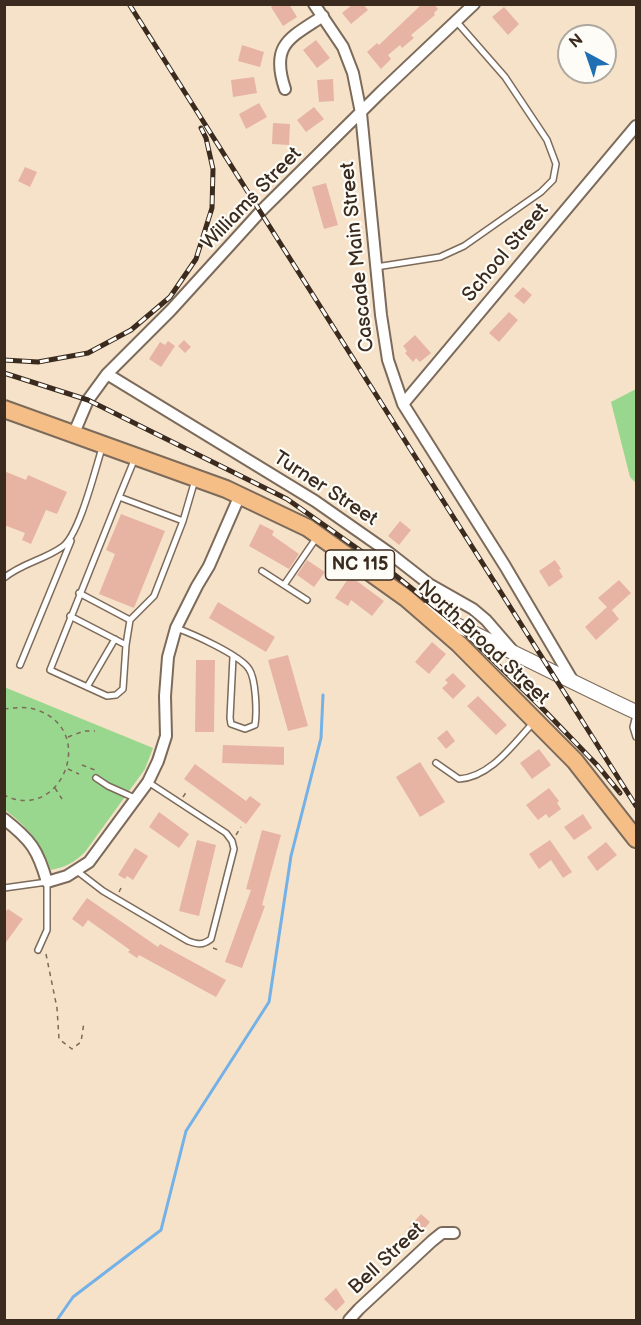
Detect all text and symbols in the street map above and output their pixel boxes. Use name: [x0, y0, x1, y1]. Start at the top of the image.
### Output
north arrow: [557, 24, 617, 84]
text: N: [566, 30, 587, 53]
street label: Williams Street: [197, 143, 307, 255]
street label: Cascade Main Street: [336, 161, 380, 353]
street label: School Street: [458, 199, 554, 307]
street label: Turner Street: [268, 446, 382, 532]
road number: NC 115: [326, 550, 394, 580]
street label: North Broad Street: [412, 576, 554, 710]
street label: Bell Street: [344, 1218, 430, 1300]

